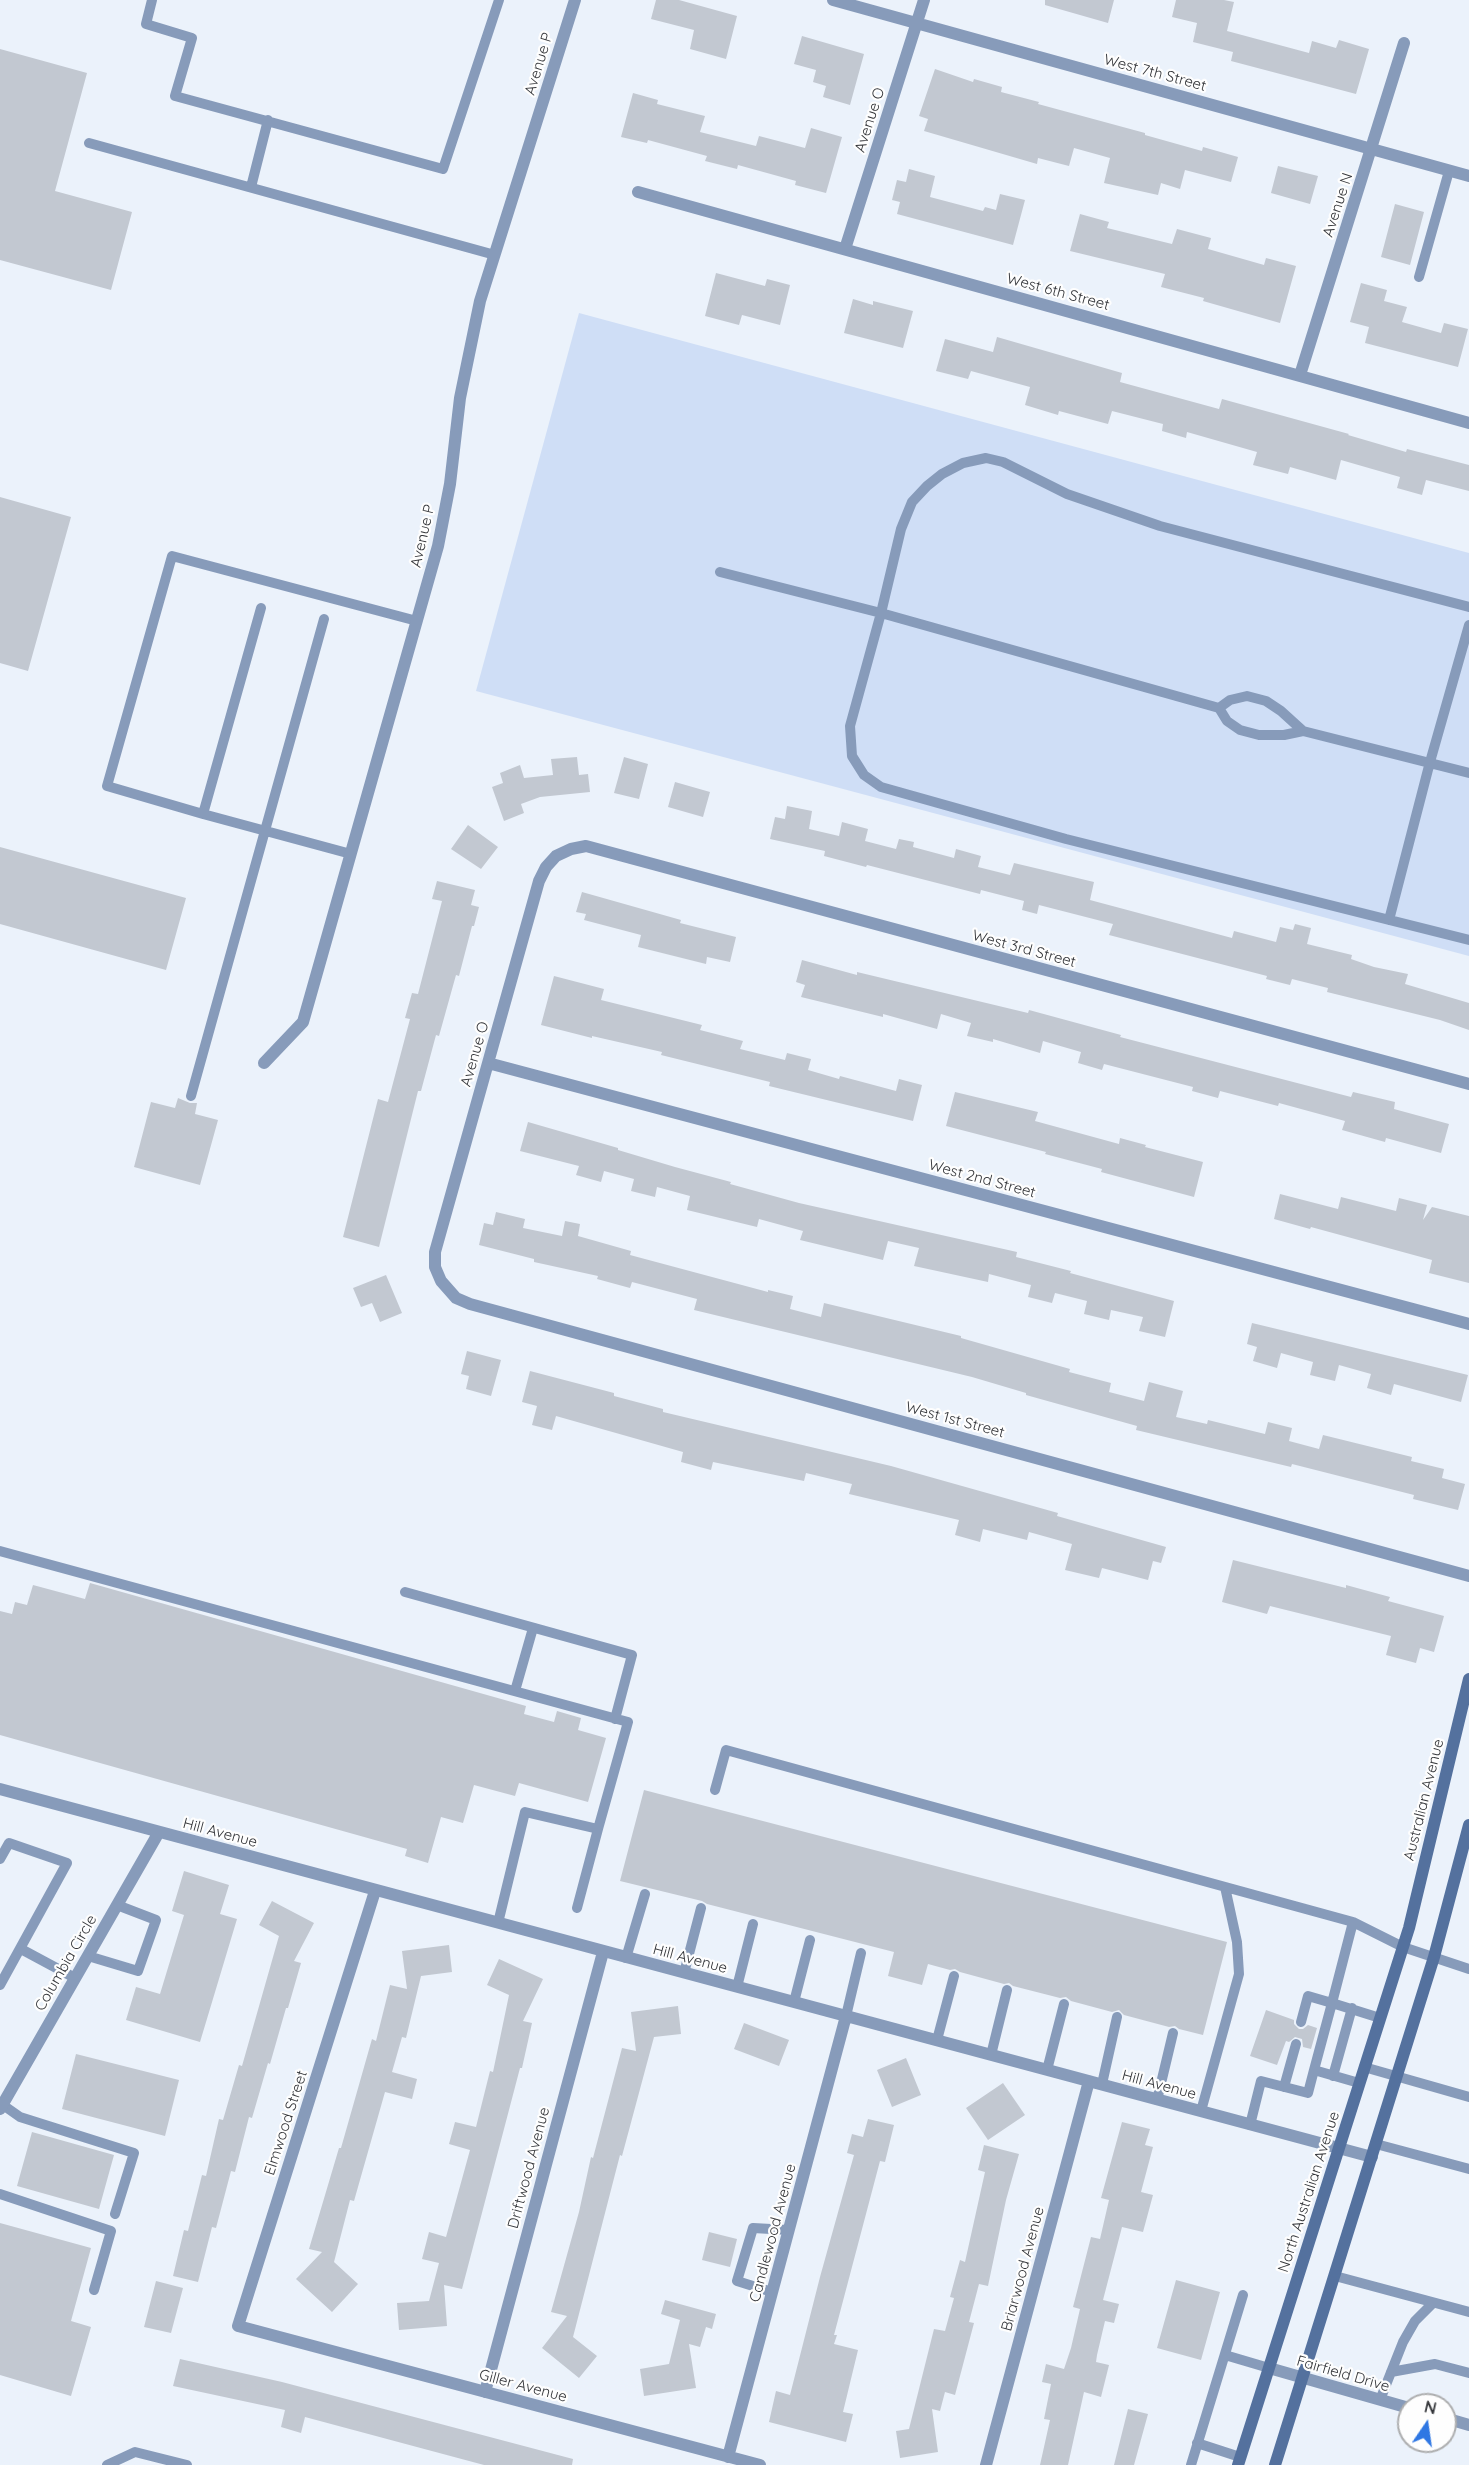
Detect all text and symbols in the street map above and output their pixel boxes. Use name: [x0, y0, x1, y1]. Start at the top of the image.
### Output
street label: Avenue P: [521, 31, 557, 97]
street label: West 7th Street: [1102, 51, 1208, 95]
street label: Avenue O: [851, 85, 889, 155]
street label: Avenue N: [1319, 171, 1357, 239]
street label: West 6th Street: [1005, 270, 1111, 314]
street label: Avenue P: [407, 503, 439, 569]
street label: West 3rd Street: [970, 927, 1078, 971]
street label: Avenue O: [457, 1019, 493, 1089]
street label: West 2nd Street: [926, 1156, 1038, 1202]
street label: West 1st Street: [904, 1398, 1006, 1442]
street label: Australian Avenue: [1400, 1737, 1448, 1863]
street label: Hill Avenue: [181, 1814, 259, 1852]
street label: Columbia Circle: [31, 1912, 101, 2014]
street label: Hill Avenue: [651, 1940, 729, 1978]
street label: Hill Avenue: [1120, 2066, 1198, 2104]
street label: Elmwood Street: [261, 2068, 311, 2178]
street label: Driftwood Avenue: [504, 2105, 554, 2231]
street label: North Australian Avenue: [1274, 2109, 1344, 2275]
street label: Candlewood Avenue: [746, 2162, 800, 2304]
street label: Briarwood Avenue: [998, 2205, 1048, 2333]
street label: Fairfield Drive: [1294, 2352, 1392, 2396]
street label: Giller Avenue: [477, 2366, 569, 2406]
north arrow: [1397, 2393, 1457, 2453]
text: N: [1423, 2396, 1439, 2418]

